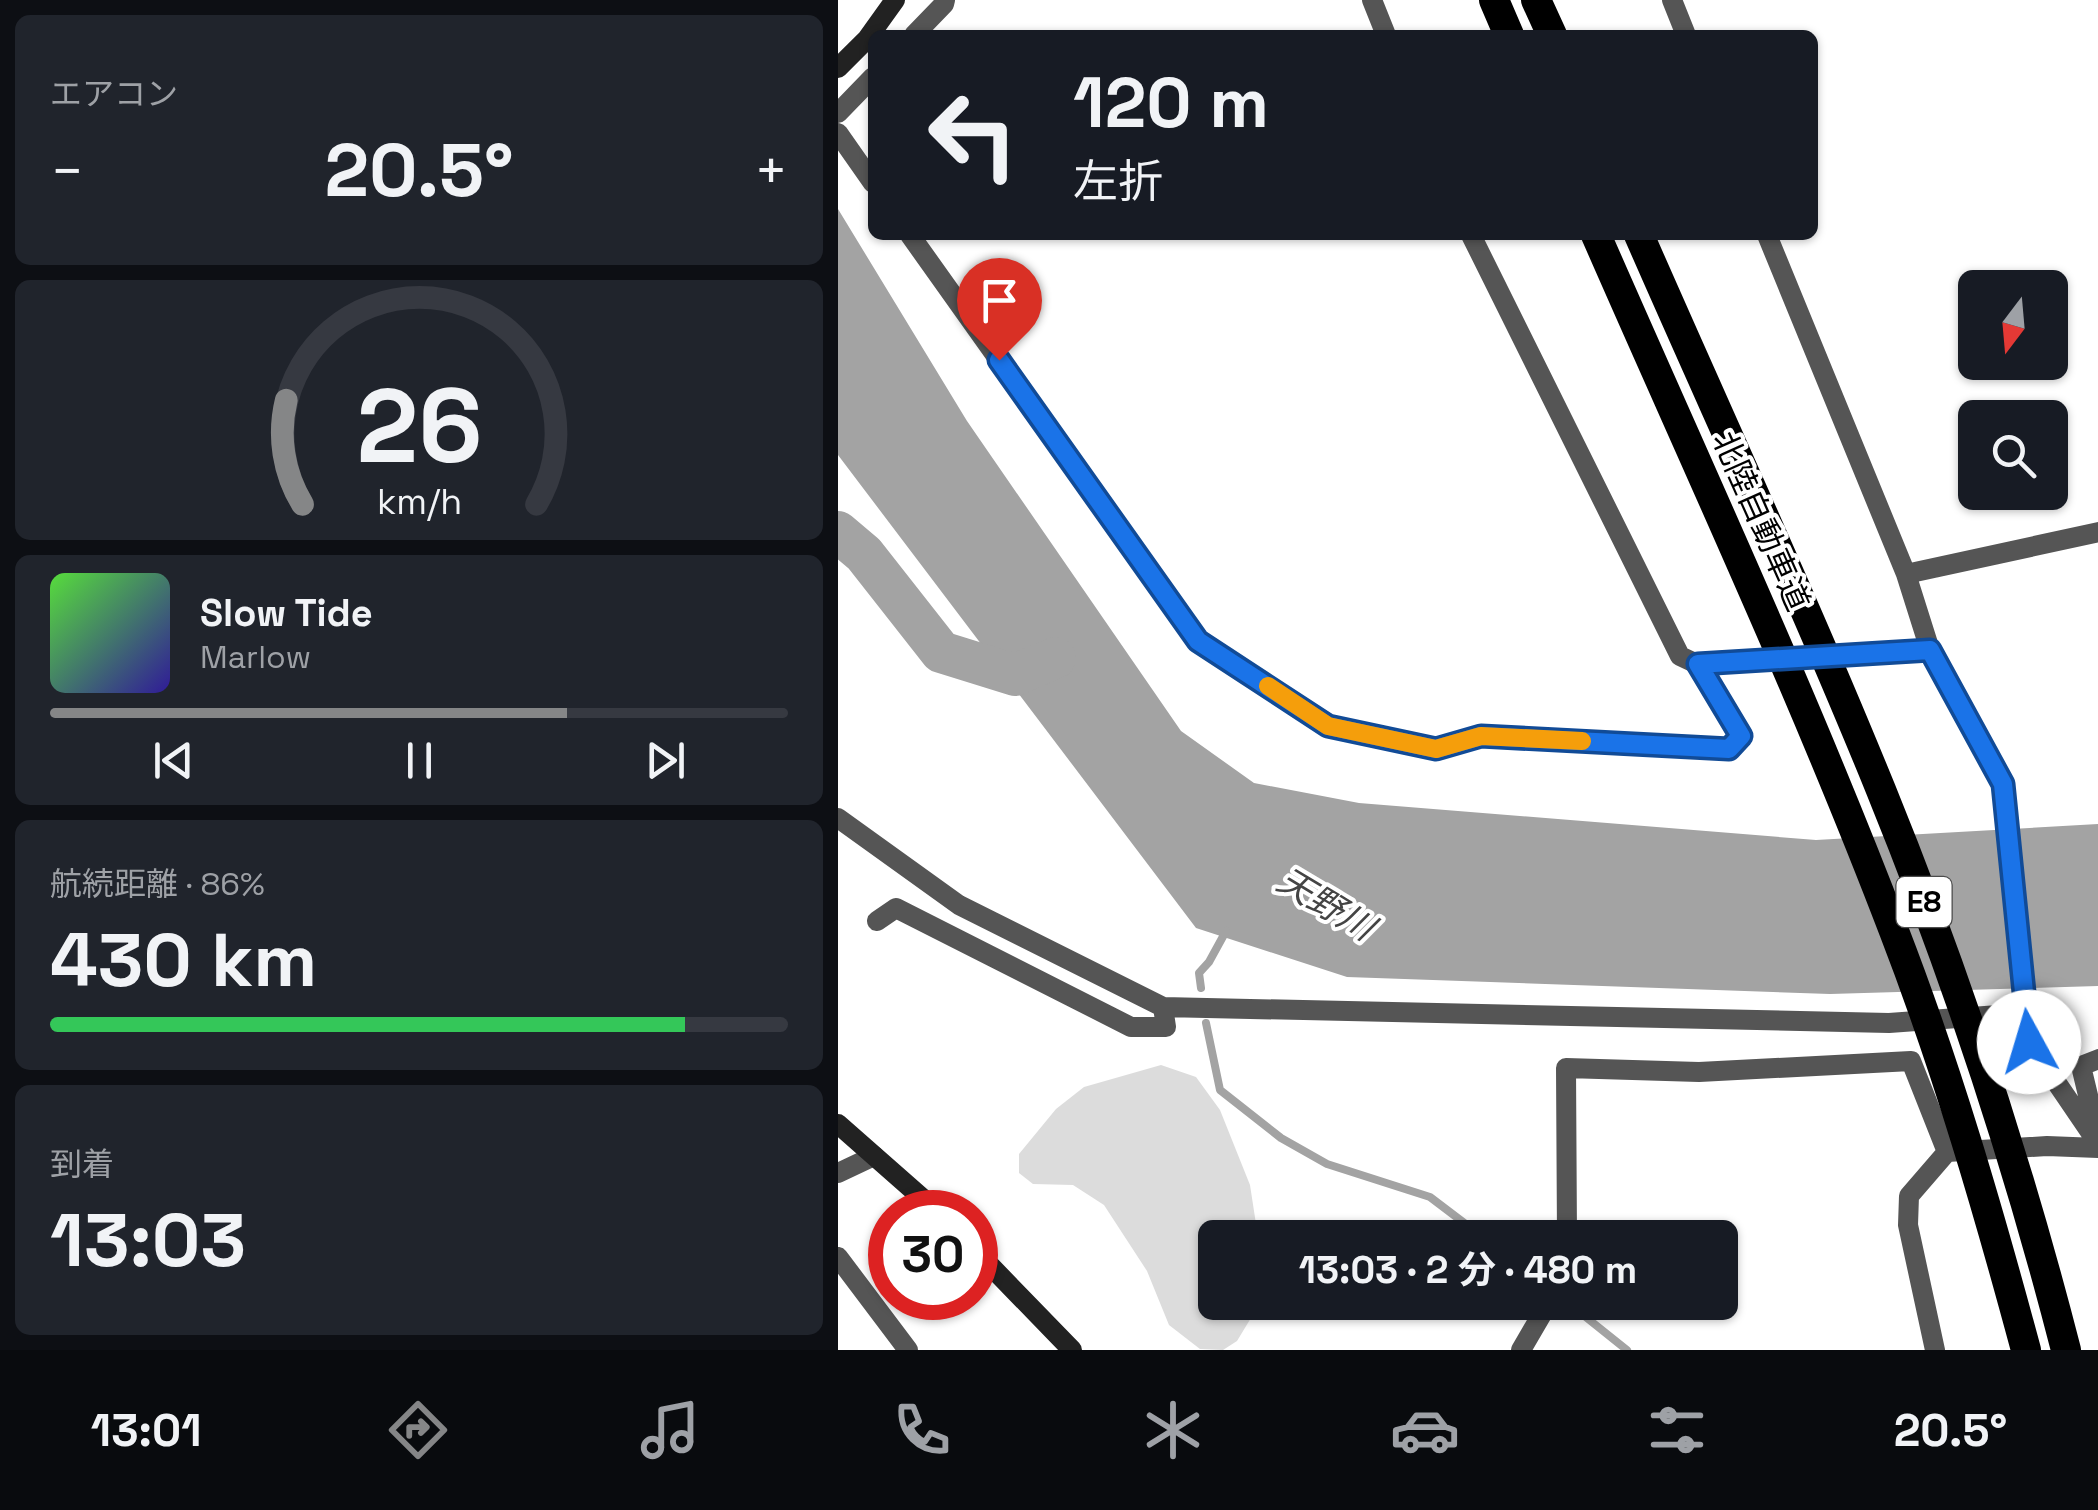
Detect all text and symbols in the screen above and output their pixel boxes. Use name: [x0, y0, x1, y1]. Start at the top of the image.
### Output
text: 120 m: [1073, 58, 1269, 147]
icon: left: [908, 70, 1038, 200]
text: エアコン: [50, 74, 178, 114]
text: 20.5°: [324, 122, 514, 218]
text: −: [50, 136, 84, 206]
text: +: [754, 136, 788, 206]
text: 左折: [1073, 153, 1163, 210]
pin: [957, 258, 1042, 361]
north arrow: [1958, 270, 2068, 380]
map controls: [1958, 270, 2068, 510]
icon: arrive: [972, 273, 1027, 328]
text: 26: [356, 360, 482, 492]
button: search: [1958, 400, 2068, 510]
street label: 北陸自動車道: [1704, 425, 1818, 617]
text: km/h: [376, 479, 462, 524]
text: Slow Tide: [200, 589, 373, 637]
text: Marlow: [200, 637, 311, 677]
icon: previous: [146, 733, 201, 788]
icon: pause: [392, 733, 447, 788]
icon: next: [638, 733, 693, 788]
water label: 天野川: [1270, 858, 1386, 952]
text: 航続距離 · 86%: [50, 864, 265, 904]
road number: E8: [1896, 877, 1952, 927]
text: 430 km: [50, 912, 317, 1008]
position arrow: [1977, 990, 2081, 1094]
text: 到着: [50, 1144, 114, 1184]
speed limit sign: 30: [868, 1190, 998, 1320]
text: 13:03: [50, 1192, 246, 1288]
text: 13:03 · 2 分 · 480 m: [1299, 1246, 1637, 1294]
icon: directions: [383, 1395, 453, 1465]
icon: music: [635, 1395, 705, 1465]
icon: phone: [887, 1395, 957, 1465]
icon: climate: [1138, 1395, 1208, 1465]
icon: car: [1390, 1395, 1460, 1465]
icon: filters: [1642, 1395, 1712, 1465]
text: 13:01: [91, 1402, 201, 1459]
text: 20.5°: [1894, 1402, 2007, 1459]

